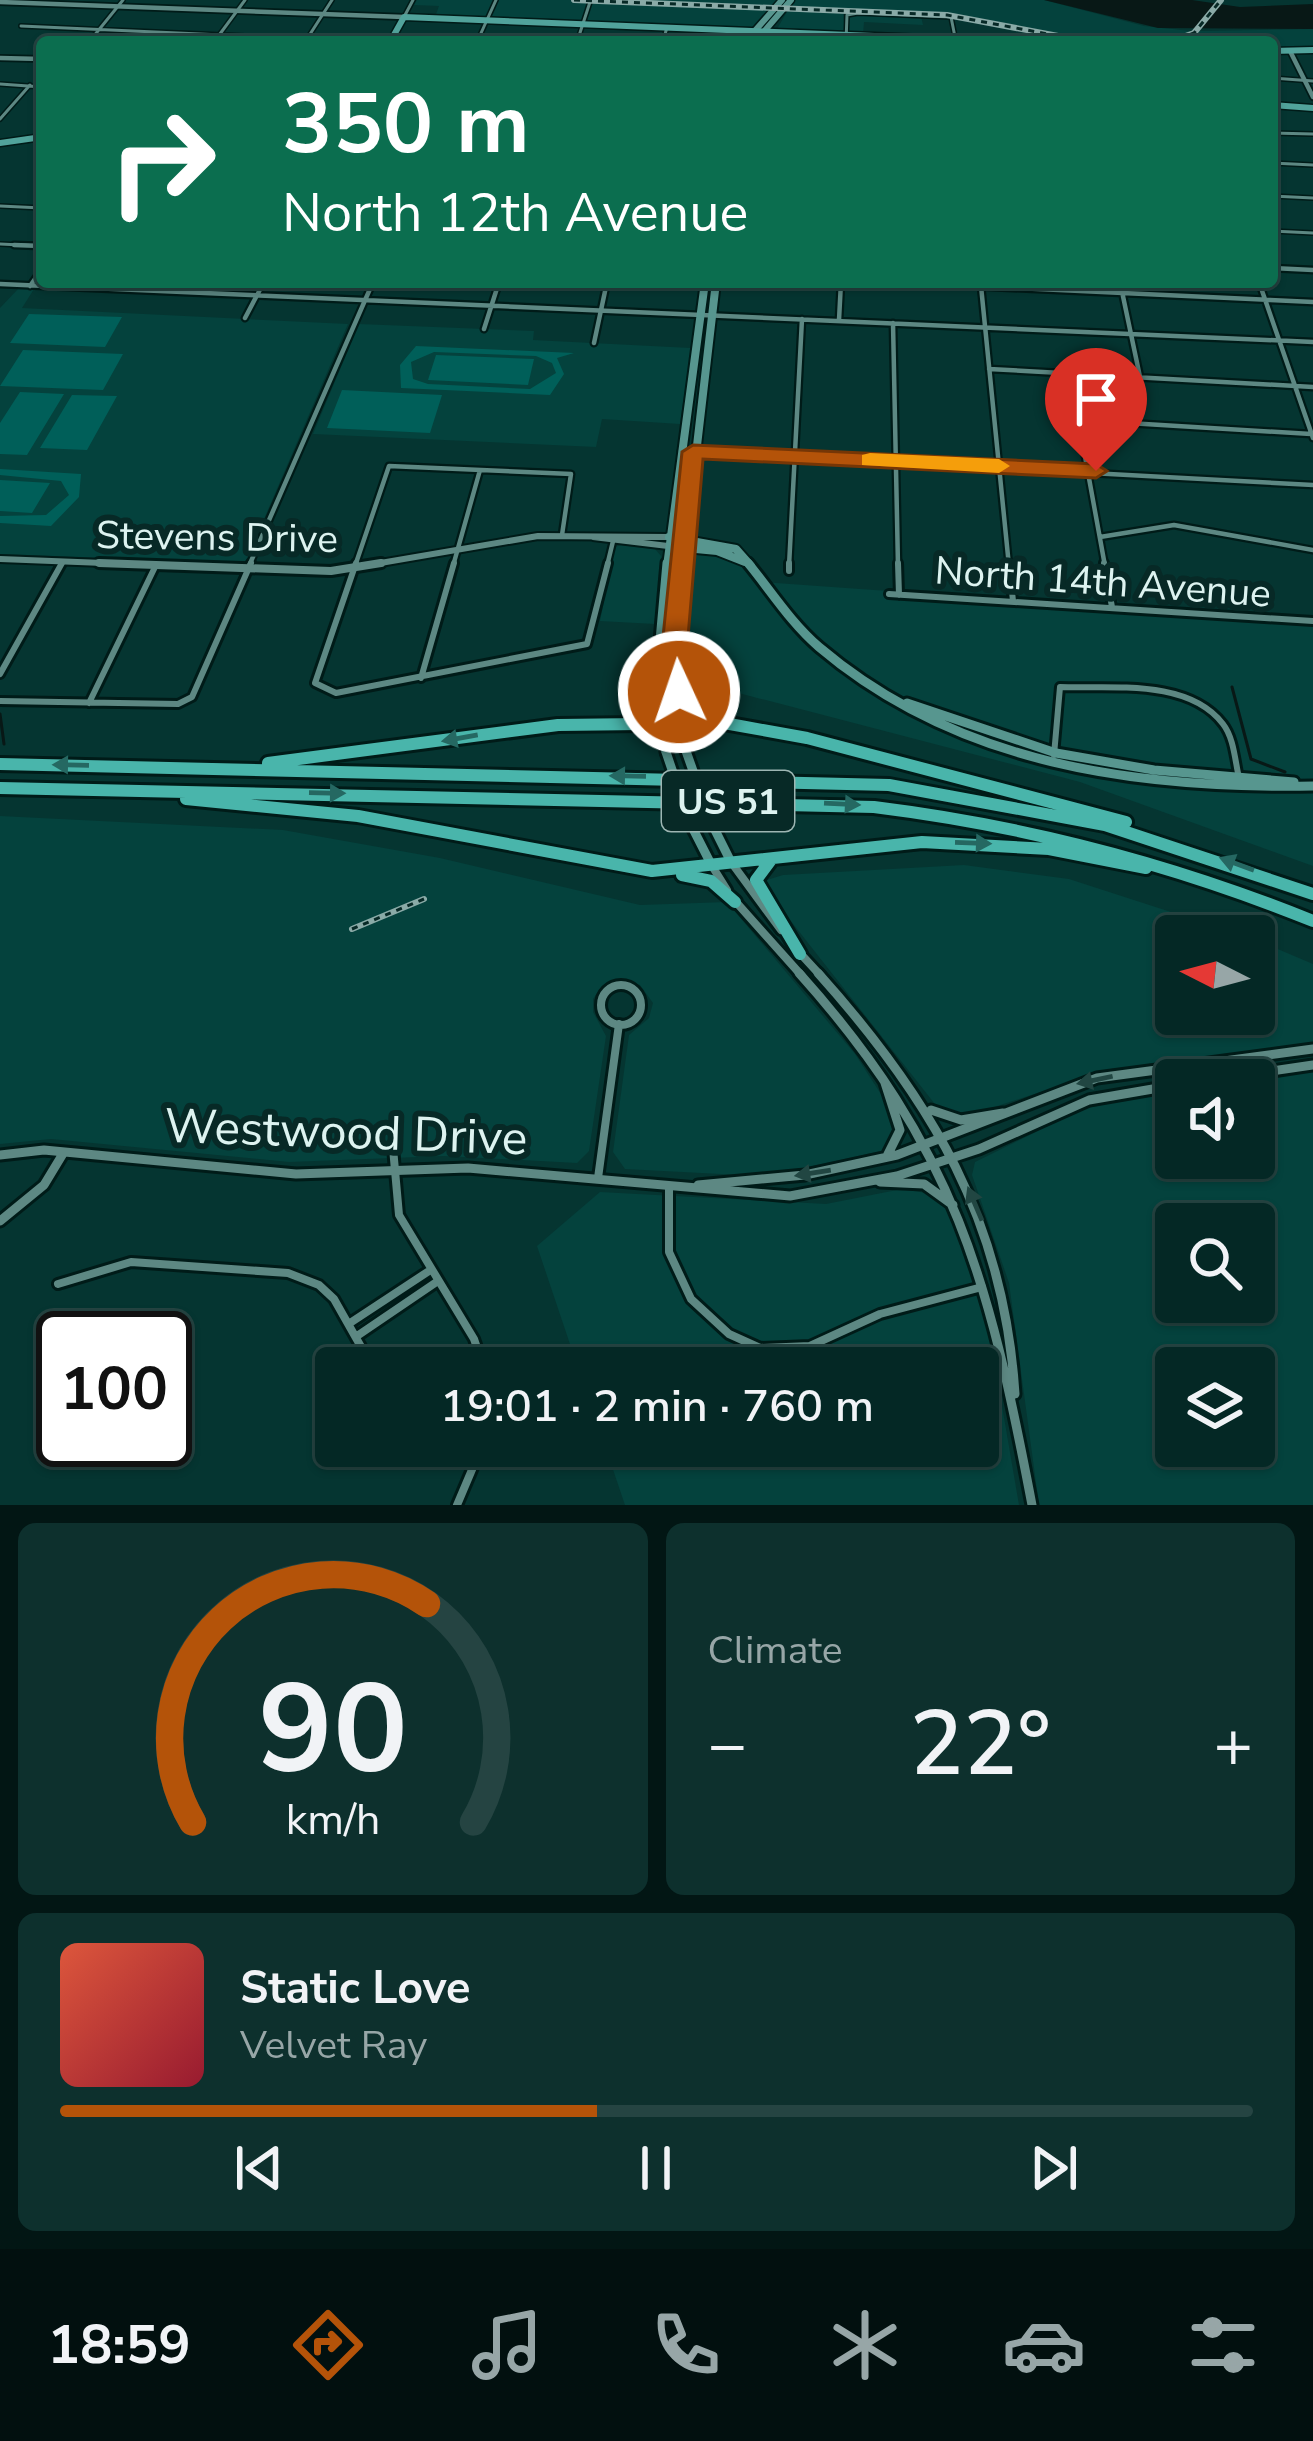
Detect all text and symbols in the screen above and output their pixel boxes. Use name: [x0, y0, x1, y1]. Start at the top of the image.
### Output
text: 350 m: [282, 67, 530, 182]
icon: right: [84, 84, 240, 240]
text: North 12th Avenue: [282, 176, 748, 250]
pin: [1045, 348, 1147, 471]
icon: arrive: [1063, 366, 1129, 432]
street label: Stevens Drive: [96, 509, 338, 566]
street label: North 14th Avenue: [933, 544, 1273, 621]
position arrow: [616, 629, 742, 755]
one-way arrow: [441, 729, 478, 748]
one-way arrow: [51, 755, 89, 775]
one-way arrow: [608, 767, 646, 786]
road number: US 51: [662, 771, 794, 831]
one-way arrow: [309, 783, 347, 803]
one-way arrow: [824, 795, 862, 814]
one-way arrow: [955, 834, 993, 853]
one-way arrow: [1219, 854, 1255, 873]
north arrow: [1155, 915, 1275, 1035]
map controls: [1155, 915, 1275, 1467]
button: sound: [1155, 1059, 1275, 1179]
one-way arrow: [1075, 1071, 1113, 1090]
street label: Westwood Drive: [163, 1093, 529, 1171]
one-way arrow: [794, 1165, 832, 1183]
one-way arrow: [965, 1186, 984, 1222]
button: search: [1155, 1203, 1275, 1323]
speed limit sign: 100: [36, 1311, 192, 1467]
button: layers: [1155, 1347, 1275, 1467]
text: 19:01 · 2 min · 760 m: [440, 1376, 874, 1437]
text: Climate: [708, 1624, 843, 1677]
text: 90: [258, 1645, 408, 1815]
text: 22°: [909, 1683, 1051, 1806]
text: −: [708, 1700, 747, 1790]
text: +: [1213, 1700, 1253, 1790]
text: km/h: [285, 1791, 380, 1849]
text: Static Love: [240, 1958, 470, 2019]
text: Velvet Ray: [240, 2019, 427, 2072]
icon: previous: [226, 2135, 292, 2201]
icon: pause: [623, 2135, 689, 2201]
icon: next: [1021, 2135, 1087, 2201]
icon: directions: [286, 2303, 370, 2387]
icon: music: [465, 2303, 549, 2387]
icon: phone: [644, 2303, 728, 2387]
icon: climate: [823, 2303, 907, 2387]
icon: car: [1002, 2303, 1086, 2387]
icon: filters: [1181, 2303, 1265, 2387]
text: 18:59: [48, 2308, 191, 2382]

